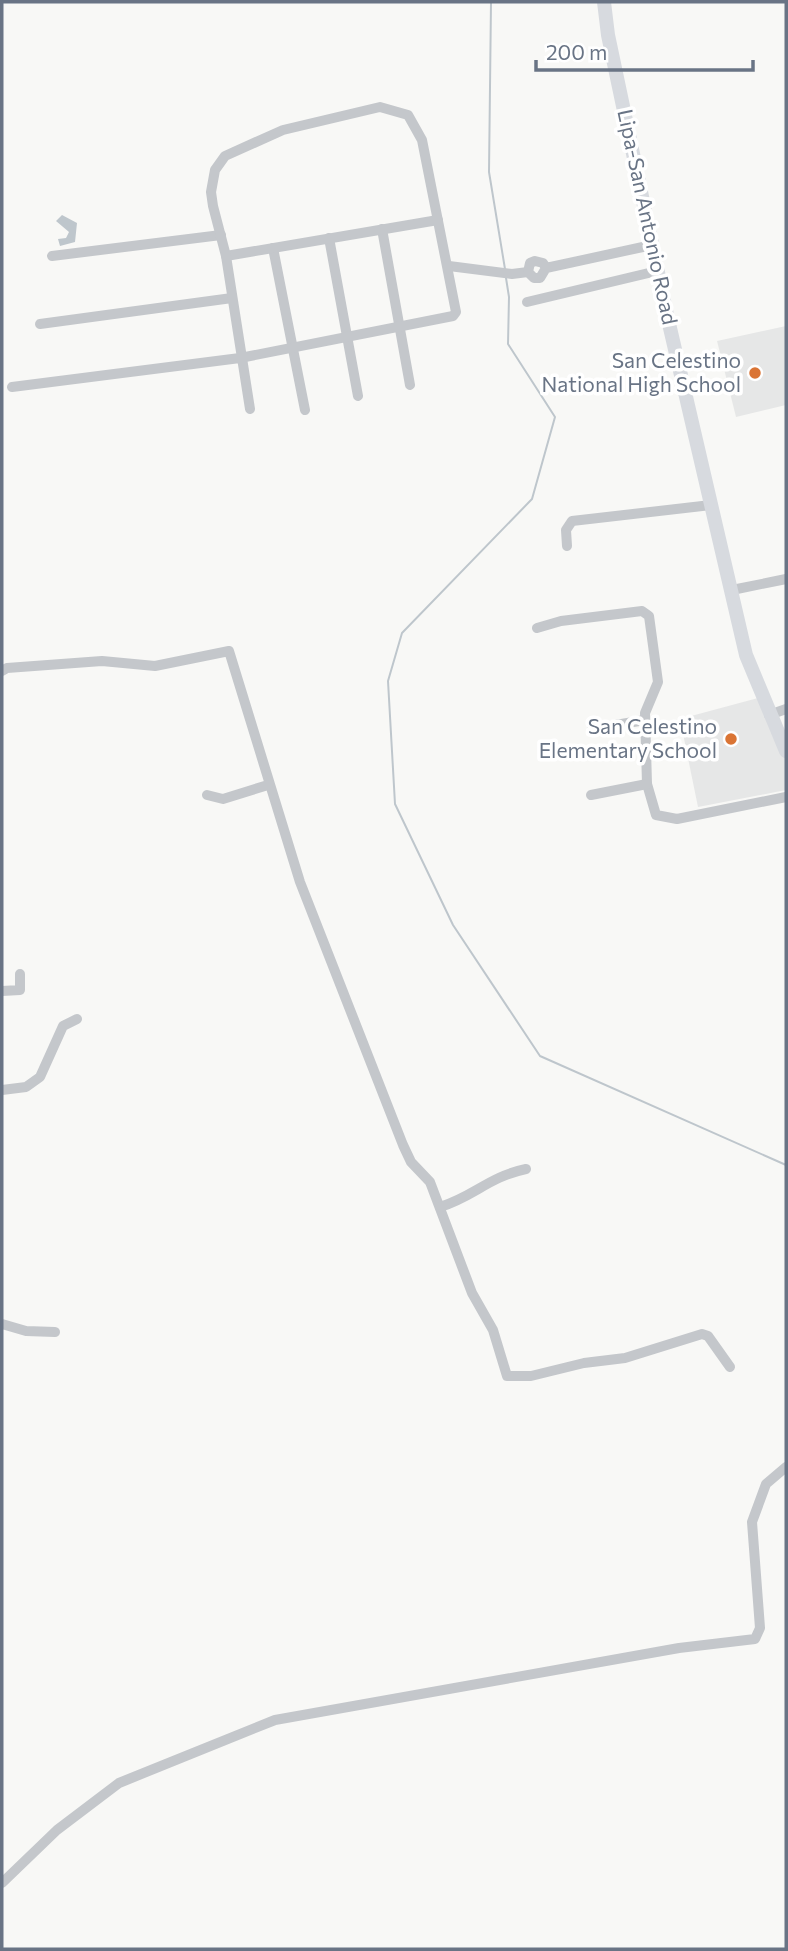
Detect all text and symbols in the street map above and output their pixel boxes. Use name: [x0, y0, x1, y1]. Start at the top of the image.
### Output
scale bar: [536, 28, 753, 72]
text: 200 m: [546, 39, 607, 64]
street label: Lipa-San Antonio Road: [613, 107, 684, 327]
place label: San Celestino National High School: [542, 347, 741, 396]
marker: San Celestino National High School: [747, 365, 763, 381]
place label: San Celestino Elementary School: [539, 713, 717, 762]
marker: San Celestino Elementary School: [723, 731, 739, 747]

